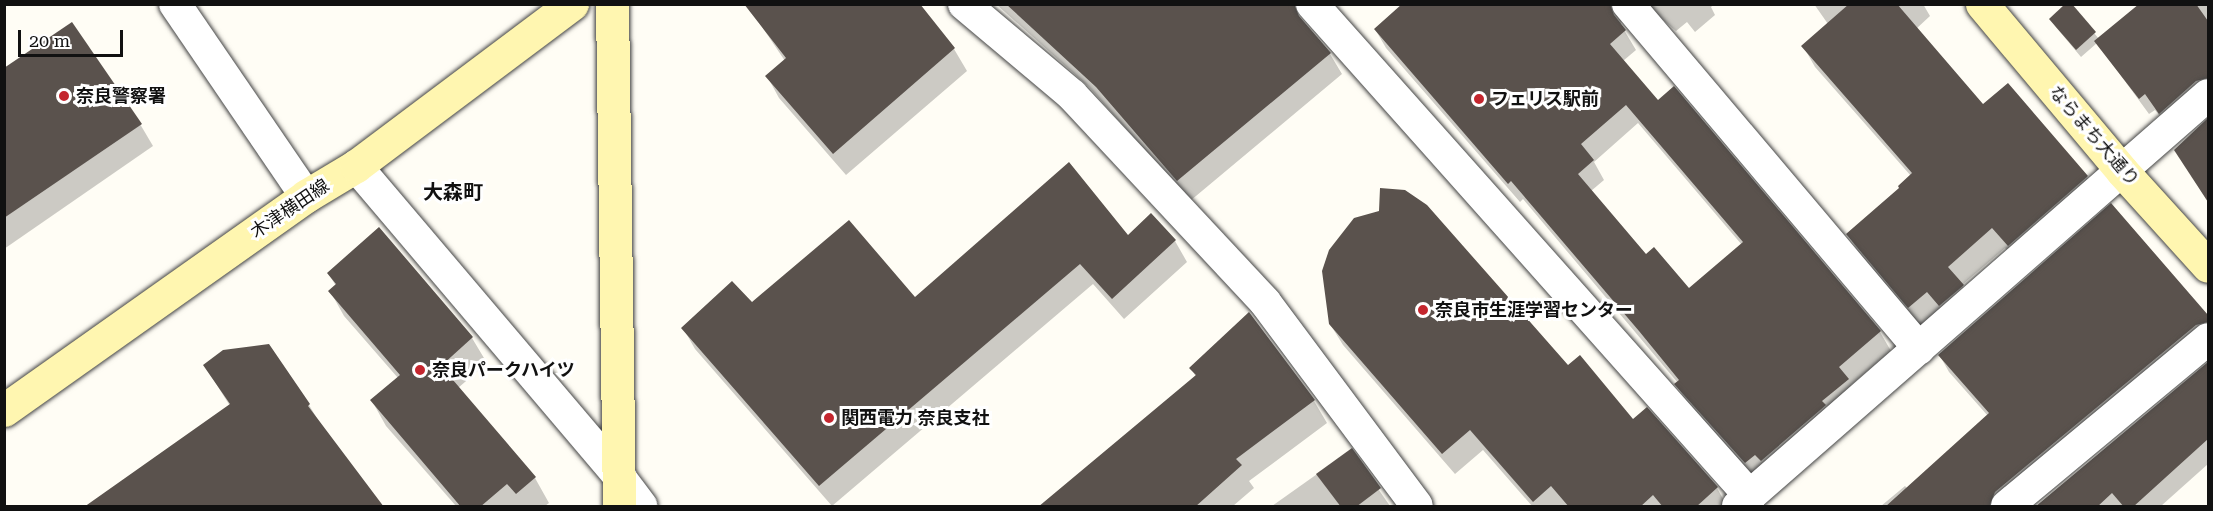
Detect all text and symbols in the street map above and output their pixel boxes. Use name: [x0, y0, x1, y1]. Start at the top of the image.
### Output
scale bar: [21, 18, 126, 56]
text: 20 m: [29, 30, 70, 51]
street label: ならまち大通り: [2045, 81, 2143, 191]
place label: 奈良警察署: [76, 85, 166, 107]
place label: フェリス駅前: [1491, 88, 1599, 110]
marker: 奈良警察署: [57, 89, 71, 103]
marker: フェリス駅前: [1472, 92, 1486, 106]
street label: 木津横田線: [247, 175, 333, 243]
district label: 大森町: [423, 180, 483, 204]
place label: 奈良市生涯学習センター: [1435, 299, 1633, 321]
marker: 奈良市生涯学習センター: [1416, 303, 1430, 317]
place label: 奈良パークハイツ: [432, 359, 576, 381]
marker: 奈良パークハイツ: [413, 363, 427, 377]
place label: 関西電力 奈良支社: [841, 407, 990, 429]
marker: 関西電力 奈良支社: [822, 411, 836, 425]

